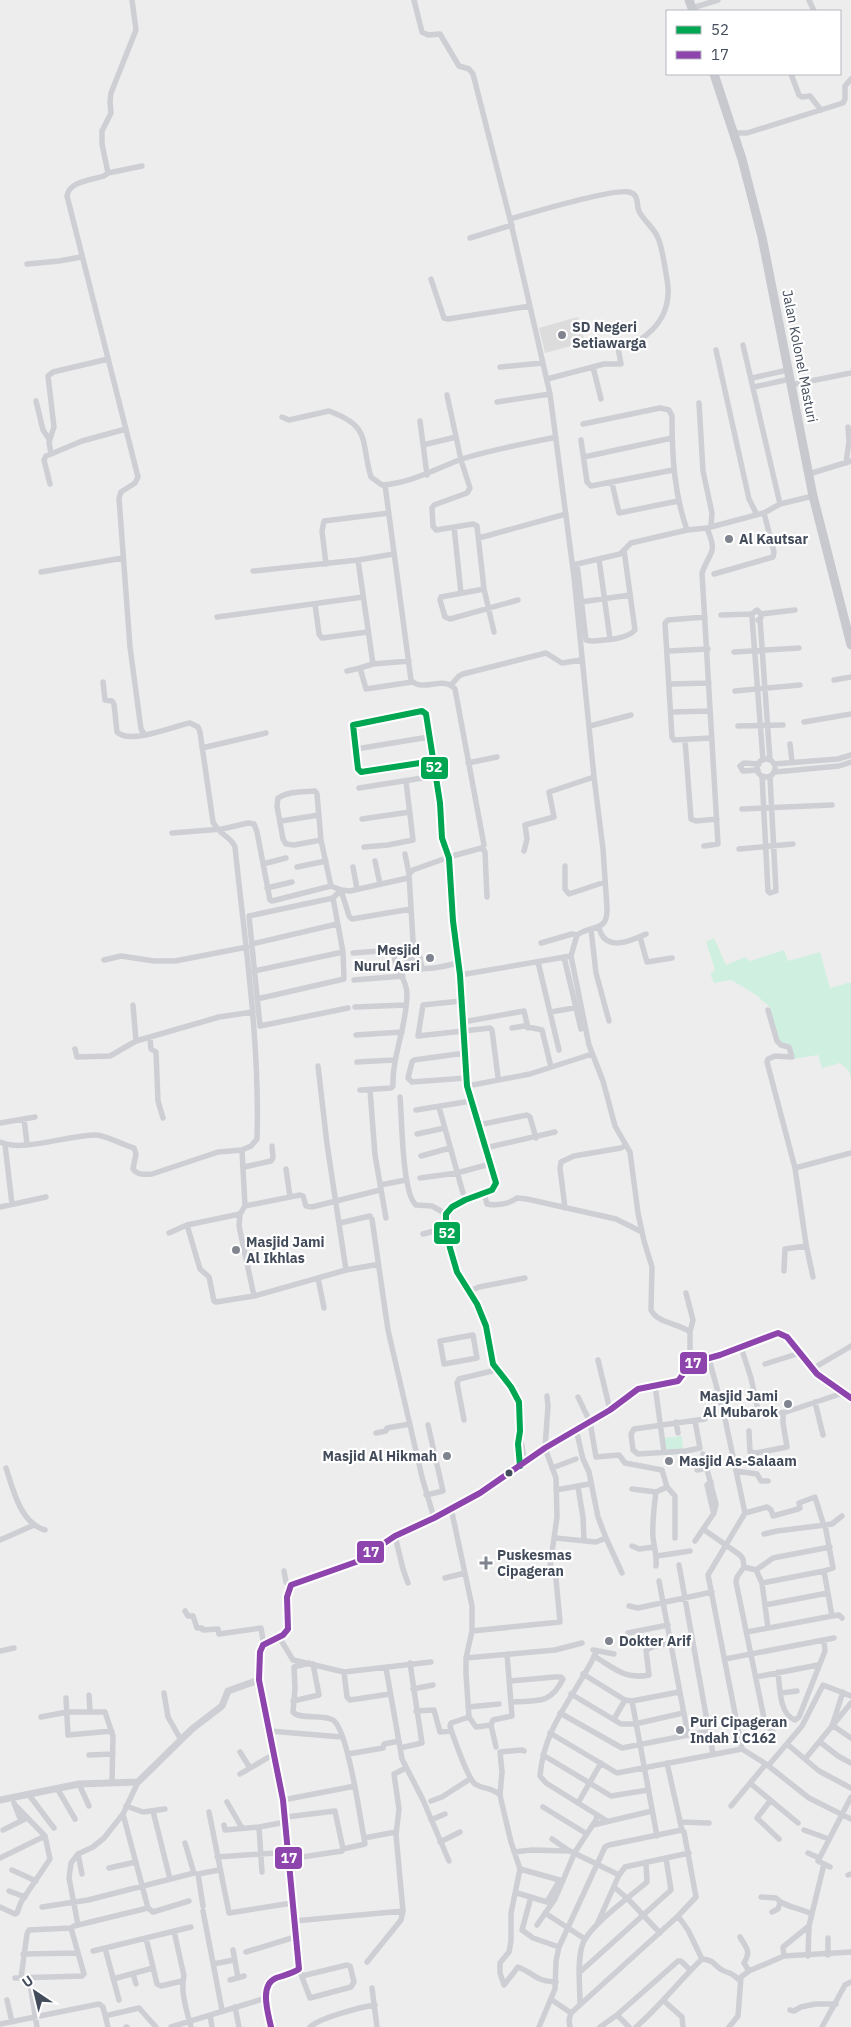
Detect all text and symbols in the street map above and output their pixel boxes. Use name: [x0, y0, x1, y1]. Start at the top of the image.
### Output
legend: [666, 10, 841, 75]
text: 52: [711, 20, 729, 39]
text: 17: [711, 45, 729, 64]
street label: Jalan Kolonel Masturi: [778, 288, 822, 424]
place label: SD Negeri Setiawarga: [572, 318, 647, 352]
marker: SD Negeri Setiawarga: [556, 329, 568, 341]
place label: Al Kautsar: [739, 530, 808, 548]
marker: Al Kautsar: [723, 533, 735, 545]
line badge: 52: [420, 756, 449, 780]
text: 52: [426, 758, 442, 776]
place label: Mesjid Nurul Asri: [354, 941, 420, 975]
marker: Mesjid Nurul Asri: [424, 952, 436, 964]
line badge: 52: [433, 1221, 461, 1245]
text: 52: [439, 1224, 455, 1242]
place label: Masjid Jami Al Ikhlas: [246, 1233, 325, 1267]
marker: Masjid Jami Al Ikhlas: [230, 1244, 242, 1256]
line badge: 17: [679, 1351, 708, 1375]
text: 17: [685, 1354, 701, 1372]
place label: Masjid Jami Al Mubarok: [699, 1387, 779, 1421]
marker: Masjid Jami Al Mubarok: [782, 1398, 794, 1410]
place label: Masjid Al Hikmah: [323, 1447, 437, 1465]
marker: Masjid Al Hikmah: [441, 1450, 453, 1462]
place label: Masjid As-Salaam: [679, 1452, 797, 1470]
marker: Masjid As-Salaam: [663, 1455, 675, 1467]
unlabelled marker: [504, 1468, 514, 1478]
line badge: 17: [356, 1540, 385, 1564]
text: 17: [363, 1543, 379, 1561]
place label: Puskesmas Cipageran: [497, 1546, 572, 1580]
marker: Puskesmas Cipageran: [479, 1556, 493, 1570]
place label: Dokter Arif: [619, 1632, 691, 1650]
marker: Dokter Arif: [603, 1635, 615, 1647]
place label: Puri Cipageran Indah I C162: [690, 1713, 787, 1747]
marker: Puri Cipageran Indah I C162: [674, 1724, 686, 1736]
line badge: 17: [274, 1846, 303, 1870]
text: 17: [281, 1849, 297, 1867]
north arrow: [10, 1967, 60, 2017]
text: U: [18, 1971, 37, 1992]

